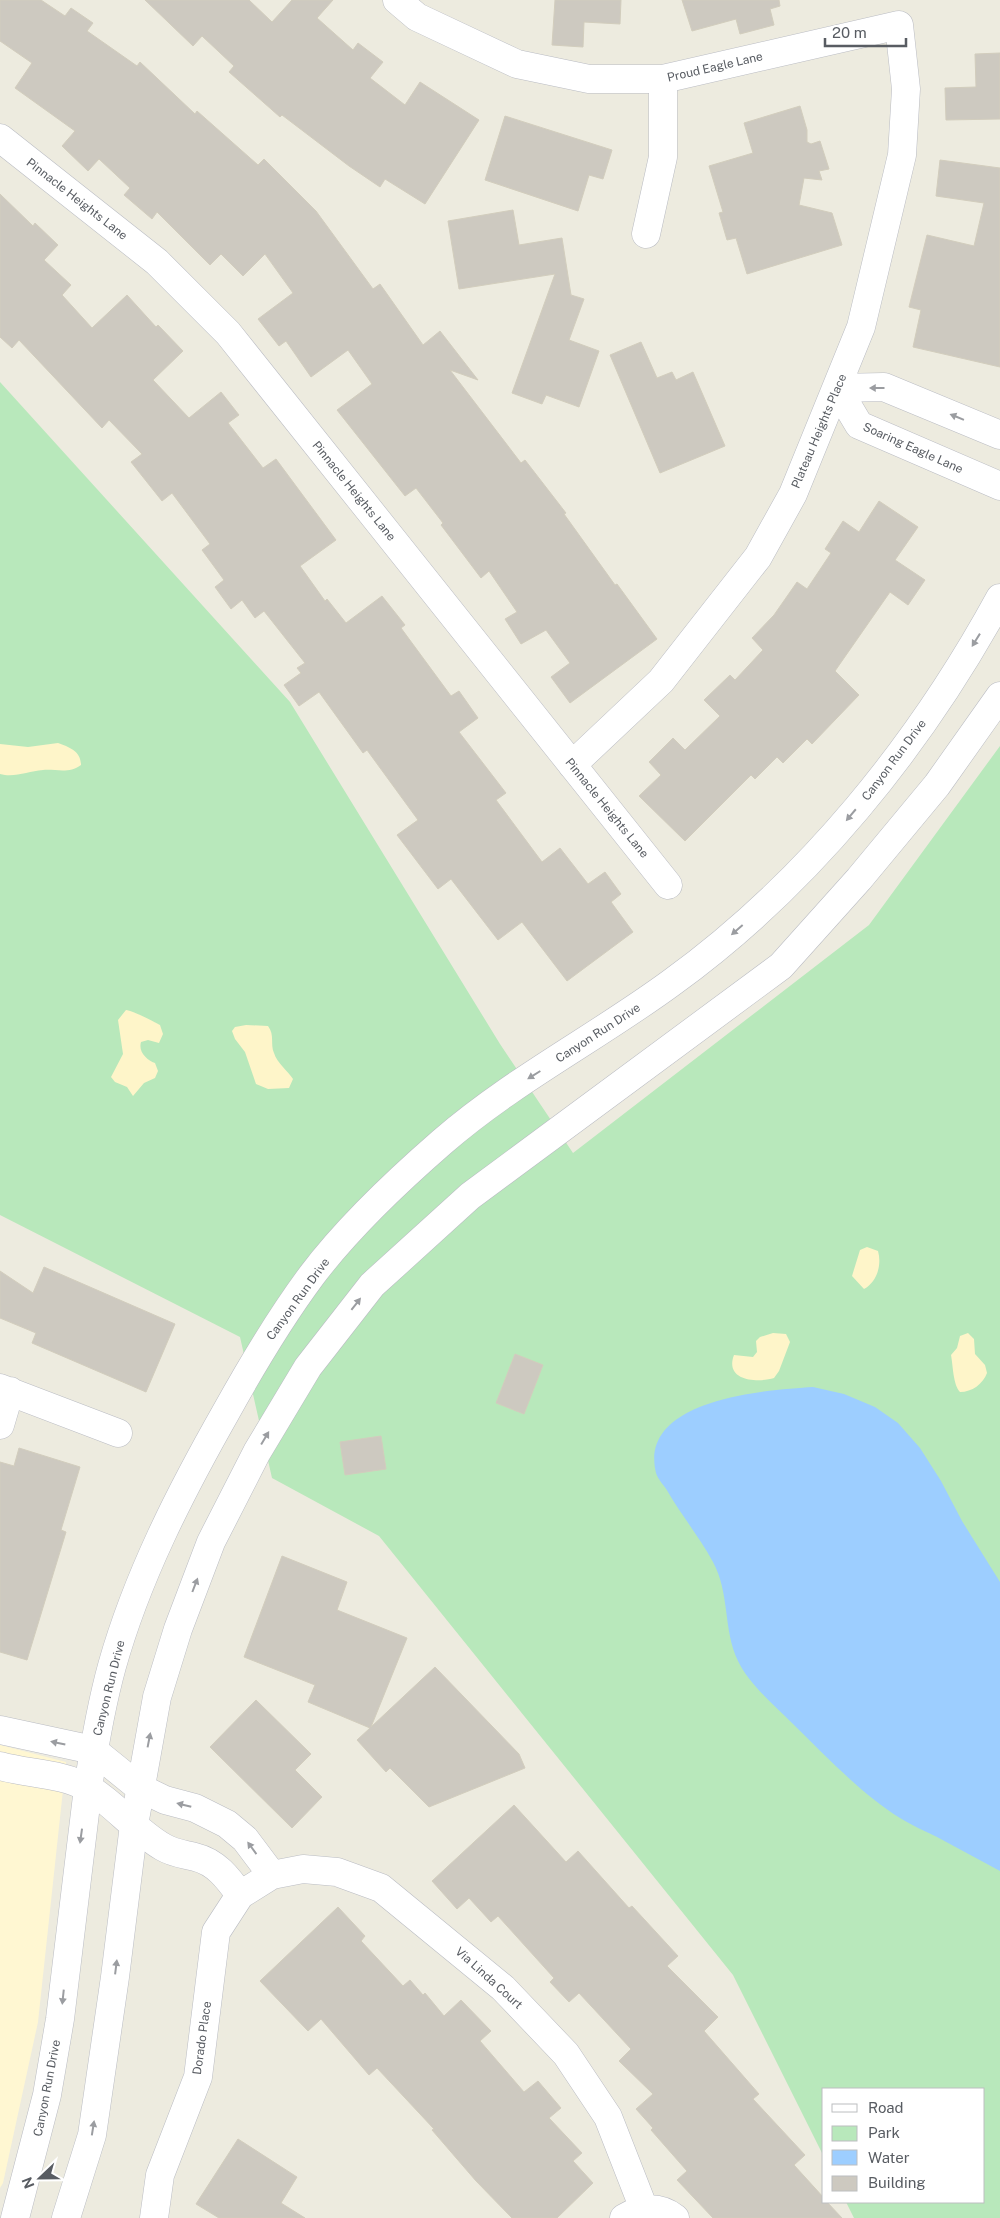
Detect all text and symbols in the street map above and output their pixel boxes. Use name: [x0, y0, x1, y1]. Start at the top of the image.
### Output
scale bar: [825, 15, 906, 47]
text: 20 m: [832, 24, 867, 41]
street label: Proud Eagle Lane: [666, 49, 764, 85]
street label: Pinnacle Heights Lane: [24, 155, 130, 243]
street label: Plateau Heights Place: [789, 371, 850, 490]
one-way arrow: [868, 384, 884, 392]
one-way arrow: [950, 413, 964, 421]
street label: Soaring Eagle Lane: [861, 420, 965, 476]
street label: Pinnacle Heights Lane: [309, 438, 399, 544]
one-way arrow: [971, 633, 980, 646]
street label: Canyon Run Drive: [859, 716, 929, 803]
street label: Pinnacle Heights Lane: [562, 755, 652, 861]
one-way arrow: [846, 808, 857, 821]
one-way arrow: [732, 924, 744, 936]
street label: Canyon Run Drive: [553, 1000, 643, 1066]
one-way arrow: [527, 1070, 540, 1080]
street label: Canyon Run Drive: [264, 1255, 333, 1343]
one-way arrow: [351, 1298, 362, 1311]
one-way arrow: [261, 1432, 270, 1445]
one-way arrow: [192, 1577, 199, 1592]
street label: Canyon Run Drive: [90, 1639, 128, 1737]
one-way arrow: [145, 1732, 153, 1748]
one-way arrow: [50, 1739, 65, 1747]
one-way arrow: [176, 1801, 191, 1809]
one-way arrow: [77, 1828, 85, 1844]
one-way arrow: [246, 1842, 257, 1855]
street label: Via Linda Court: [453, 1944, 526, 2012]
one-way arrow: [112, 1959, 120, 1975]
one-way arrow: [59, 1990, 67, 2006]
street label: Dorado Place: [190, 2000, 214, 2076]
street label: Canyon Run Drive: [31, 2038, 63, 2137]
legend: [822, 2088, 985, 2203]
text: Road: [868, 2099, 904, 2116]
one-way arrow: [89, 2120, 97, 2136]
text: Park: [868, 2124, 900, 2141]
text: Water: [868, 2149, 910, 2166]
north arrow: [15, 2153, 65, 2203]
text: Building: [868, 2174, 926, 2191]
text: N: [18, 2175, 37, 2191]

